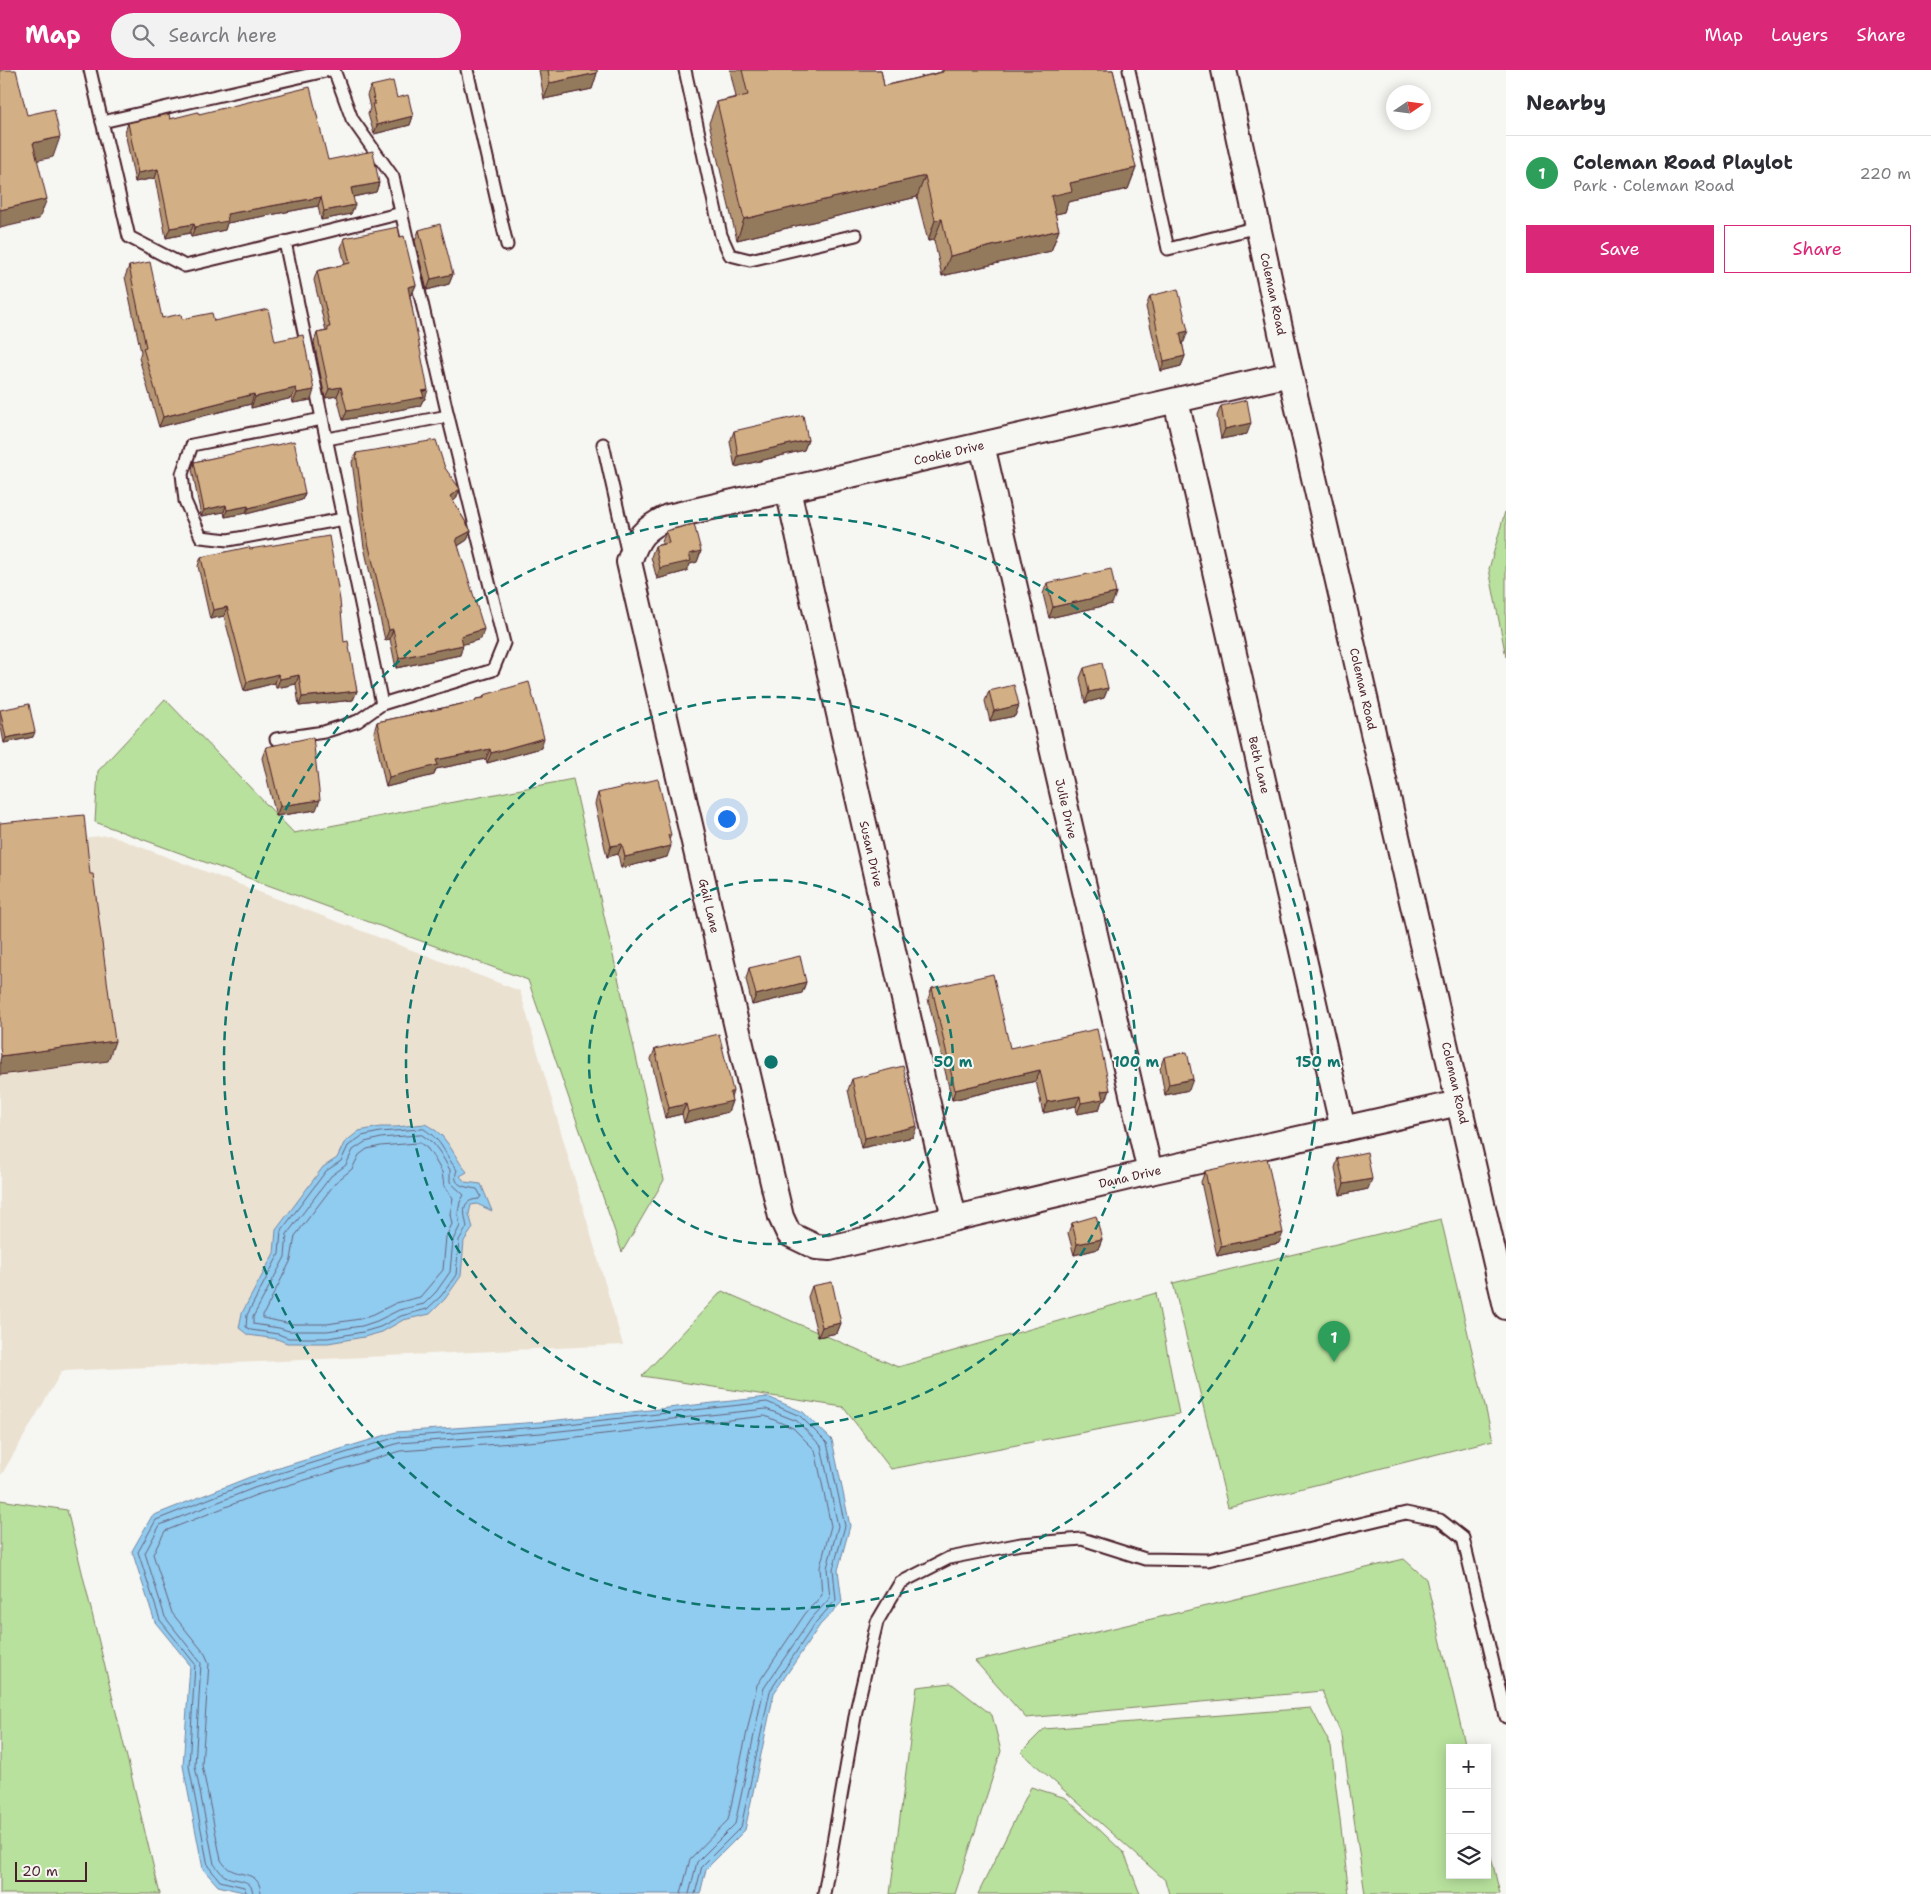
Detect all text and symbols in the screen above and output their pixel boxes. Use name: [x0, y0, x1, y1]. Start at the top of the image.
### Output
search box: [111, 13, 461, 58]
text: Map: [25, 19, 81, 51]
icon: search: [129, 21, 157, 49]
text: Search here: [169, 23, 277, 48]
text: Map: [1705, 23, 1743, 47]
text: Layers: [1771, 23, 1828, 47]
text: Share: [1856, 23, 1906, 47]
north arrow: [1386, 85, 1431, 130]
text: Nearby: [1526, 89, 1606, 117]
text: Coleman Road Playlot: [1573, 150, 1793, 175]
text: 1: [1538, 163, 1546, 184]
text: 220 m: [1859, 163, 1911, 184]
text: Park · Coleman Road: [1573, 175, 1735, 196]
button: Save: [1526, 225, 1714, 273]
button: Share: [1724, 225, 1911, 273]
street label: Coleman Road: [1256, 251, 1290, 337]
street label: Cookie Drive: [912, 437, 986, 469]
street label: Coleman Road: [1346, 646, 1380, 732]
street label: Beth Lane: [1245, 735, 1273, 795]
street label: Julie Drive: [1051, 777, 1081, 841]
your location: [714, 806, 740, 832]
street label: Susan Drive: [856, 819, 886, 889]
street label: Gail Lane: [695, 877, 723, 935]
street label: Coleman Road: [1438, 1040, 1472, 1126]
text: 50 m: [934, 1052, 973, 1072]
text: 100 m: [1113, 1052, 1159, 1072]
text: 150 m: [1295, 1052, 1341, 1072]
centre of rings: [762, 1053, 780, 1071]
street label: Dana Drive: [1097, 1162, 1163, 1192]
pin: 1: [1318, 1321, 1350, 1362]
map controls: [1446, 1744, 1491, 1879]
button: +: [1446, 1744, 1491, 1789]
button: −: [1446, 1789, 1491, 1834]
button: layers: [1446, 1834, 1491, 1879]
scale bar: [15, 1859, 88, 1882]
text: 20 m: [22, 1862, 58, 1880]

